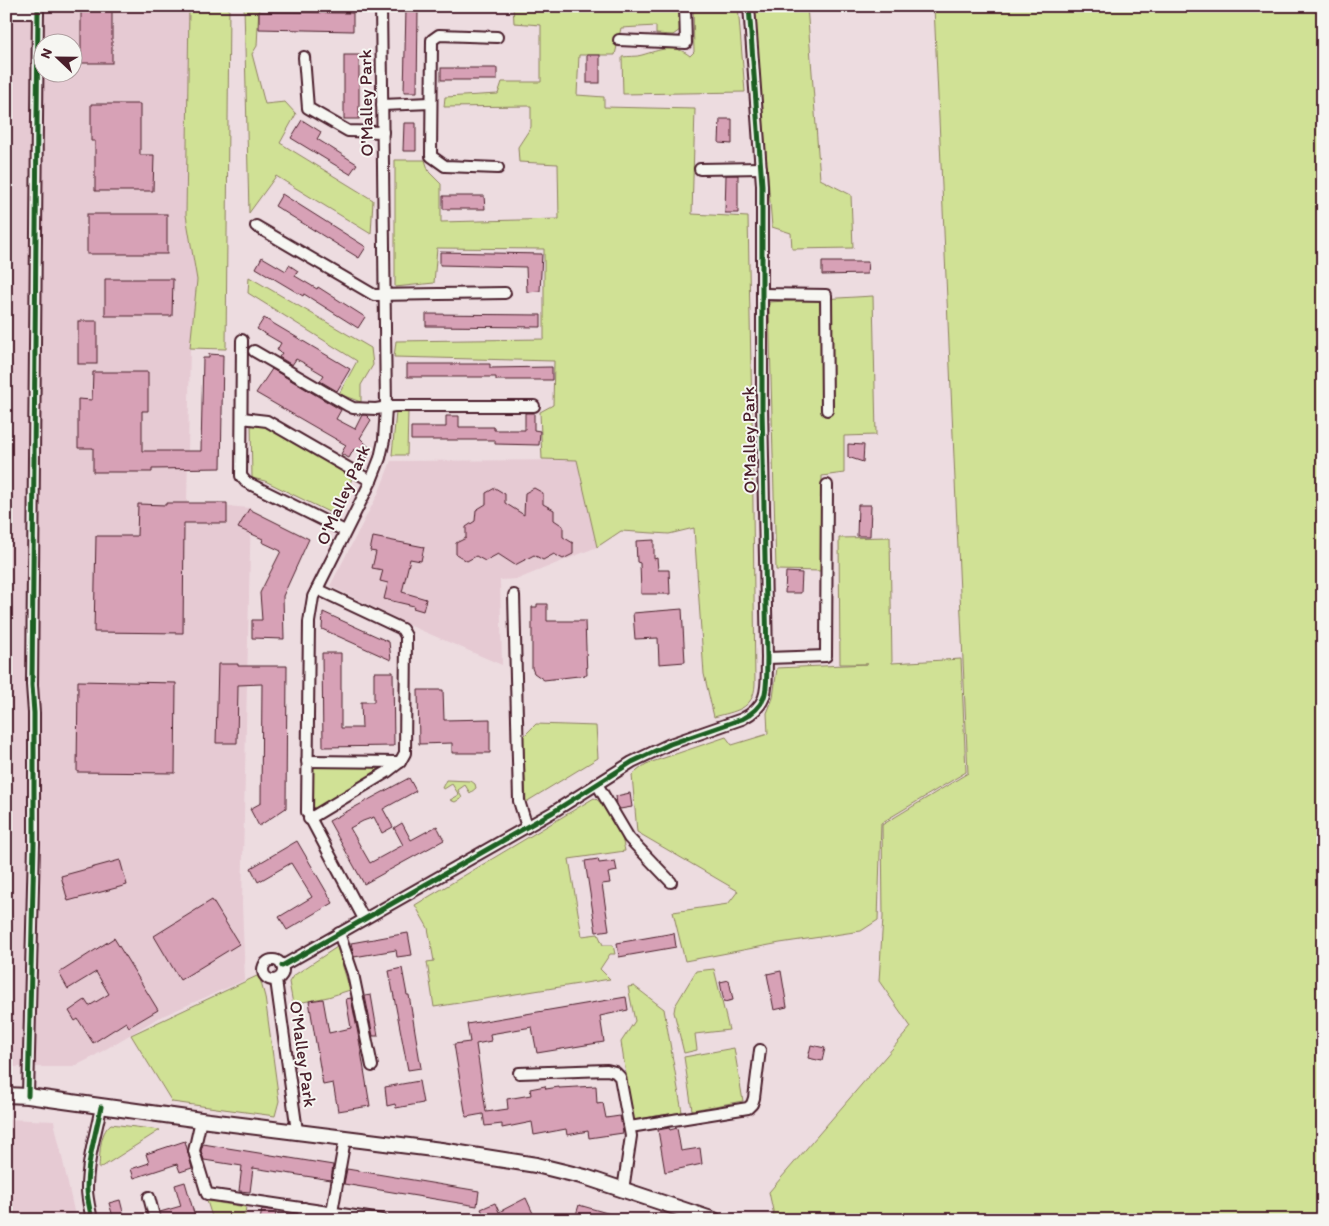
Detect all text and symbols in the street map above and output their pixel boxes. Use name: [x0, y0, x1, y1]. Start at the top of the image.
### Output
north arrow: [32, 32, 82, 82]
text: N: [37, 46, 56, 61]
street label: O'Malley Park: [354, 49, 378, 157]
street label: O'Malley Park: [737, 386, 761, 494]
street label: O'Malley Park: [311, 442, 375, 548]
street label: O'Malley Park: [285, 999, 321, 1109]

